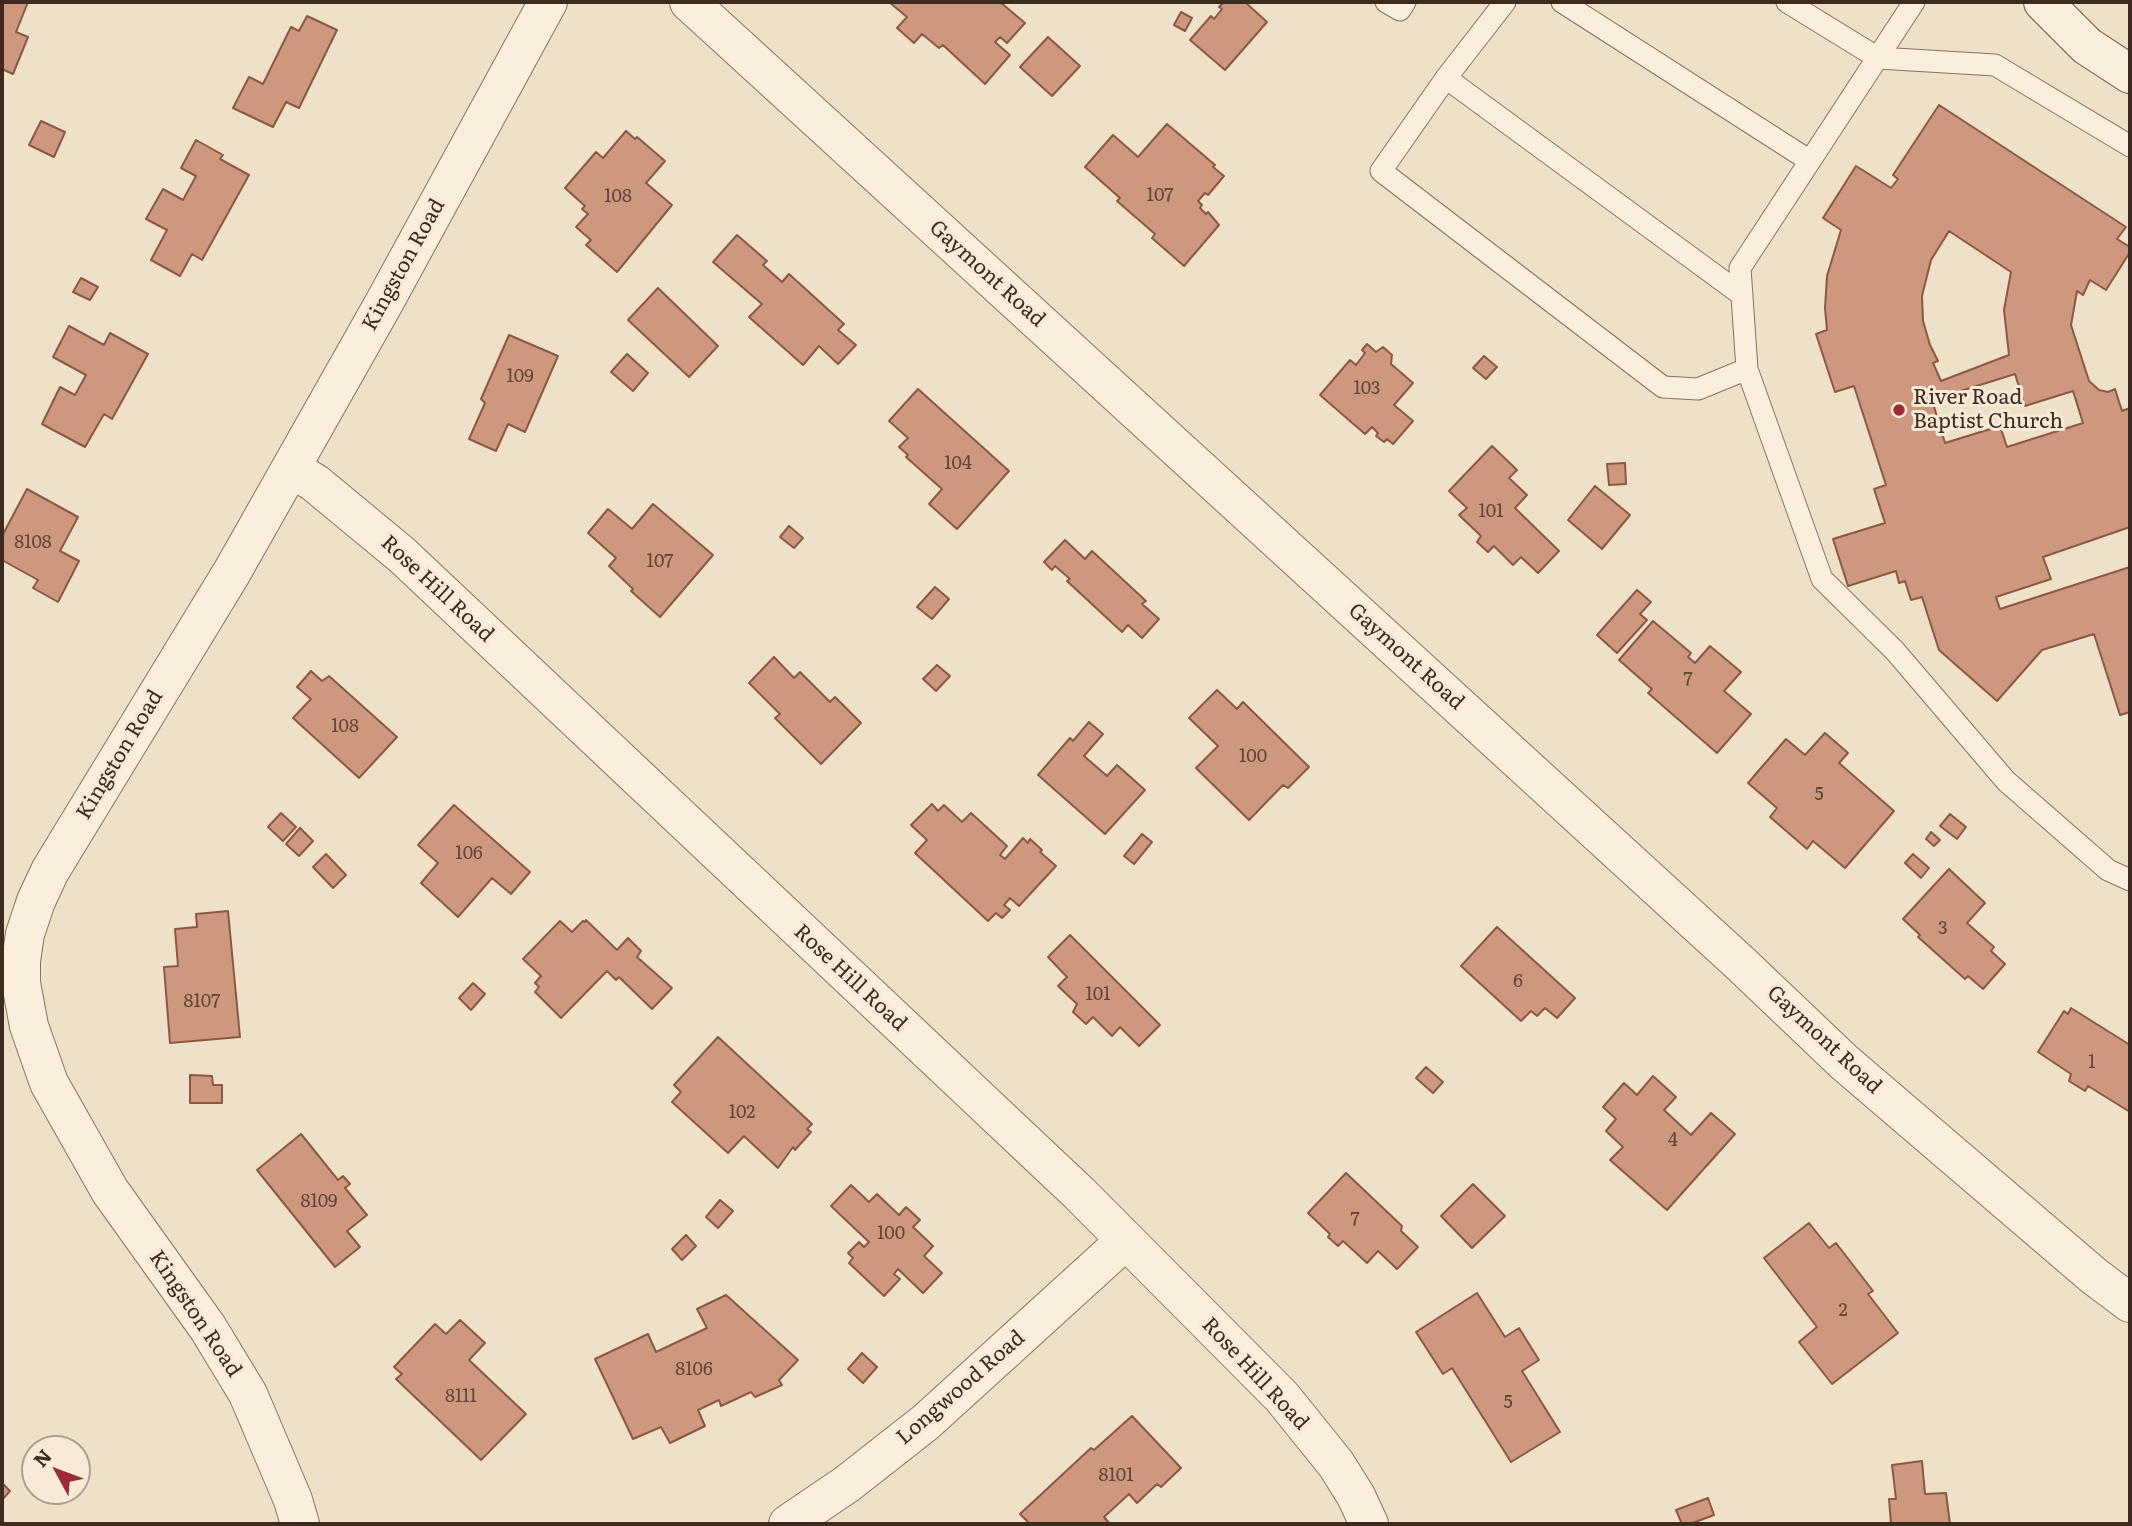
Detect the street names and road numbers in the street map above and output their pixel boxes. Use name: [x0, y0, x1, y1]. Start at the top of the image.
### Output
street label: Kingston Road: [357, 195, 451, 335]
street label: Gaymont Road: [924, 215, 1050, 333]
street label: Rose Hill Road: [375, 530, 499, 648]
street label: Gaymont Road: [1343, 598, 1469, 716]
street label: Kingston Road: [71, 686, 169, 824]
street label: Rose Hill Road: [788, 919, 912, 1037]
street label: Gaymont Road: [1762, 981, 1886, 1099]
street label: Kingston Road: [143, 1246, 247, 1382]
street label: Rose Hill Road: [1196, 1312, 1314, 1436]
street label: Longwood Road: [892, 1326, 1030, 1450]

